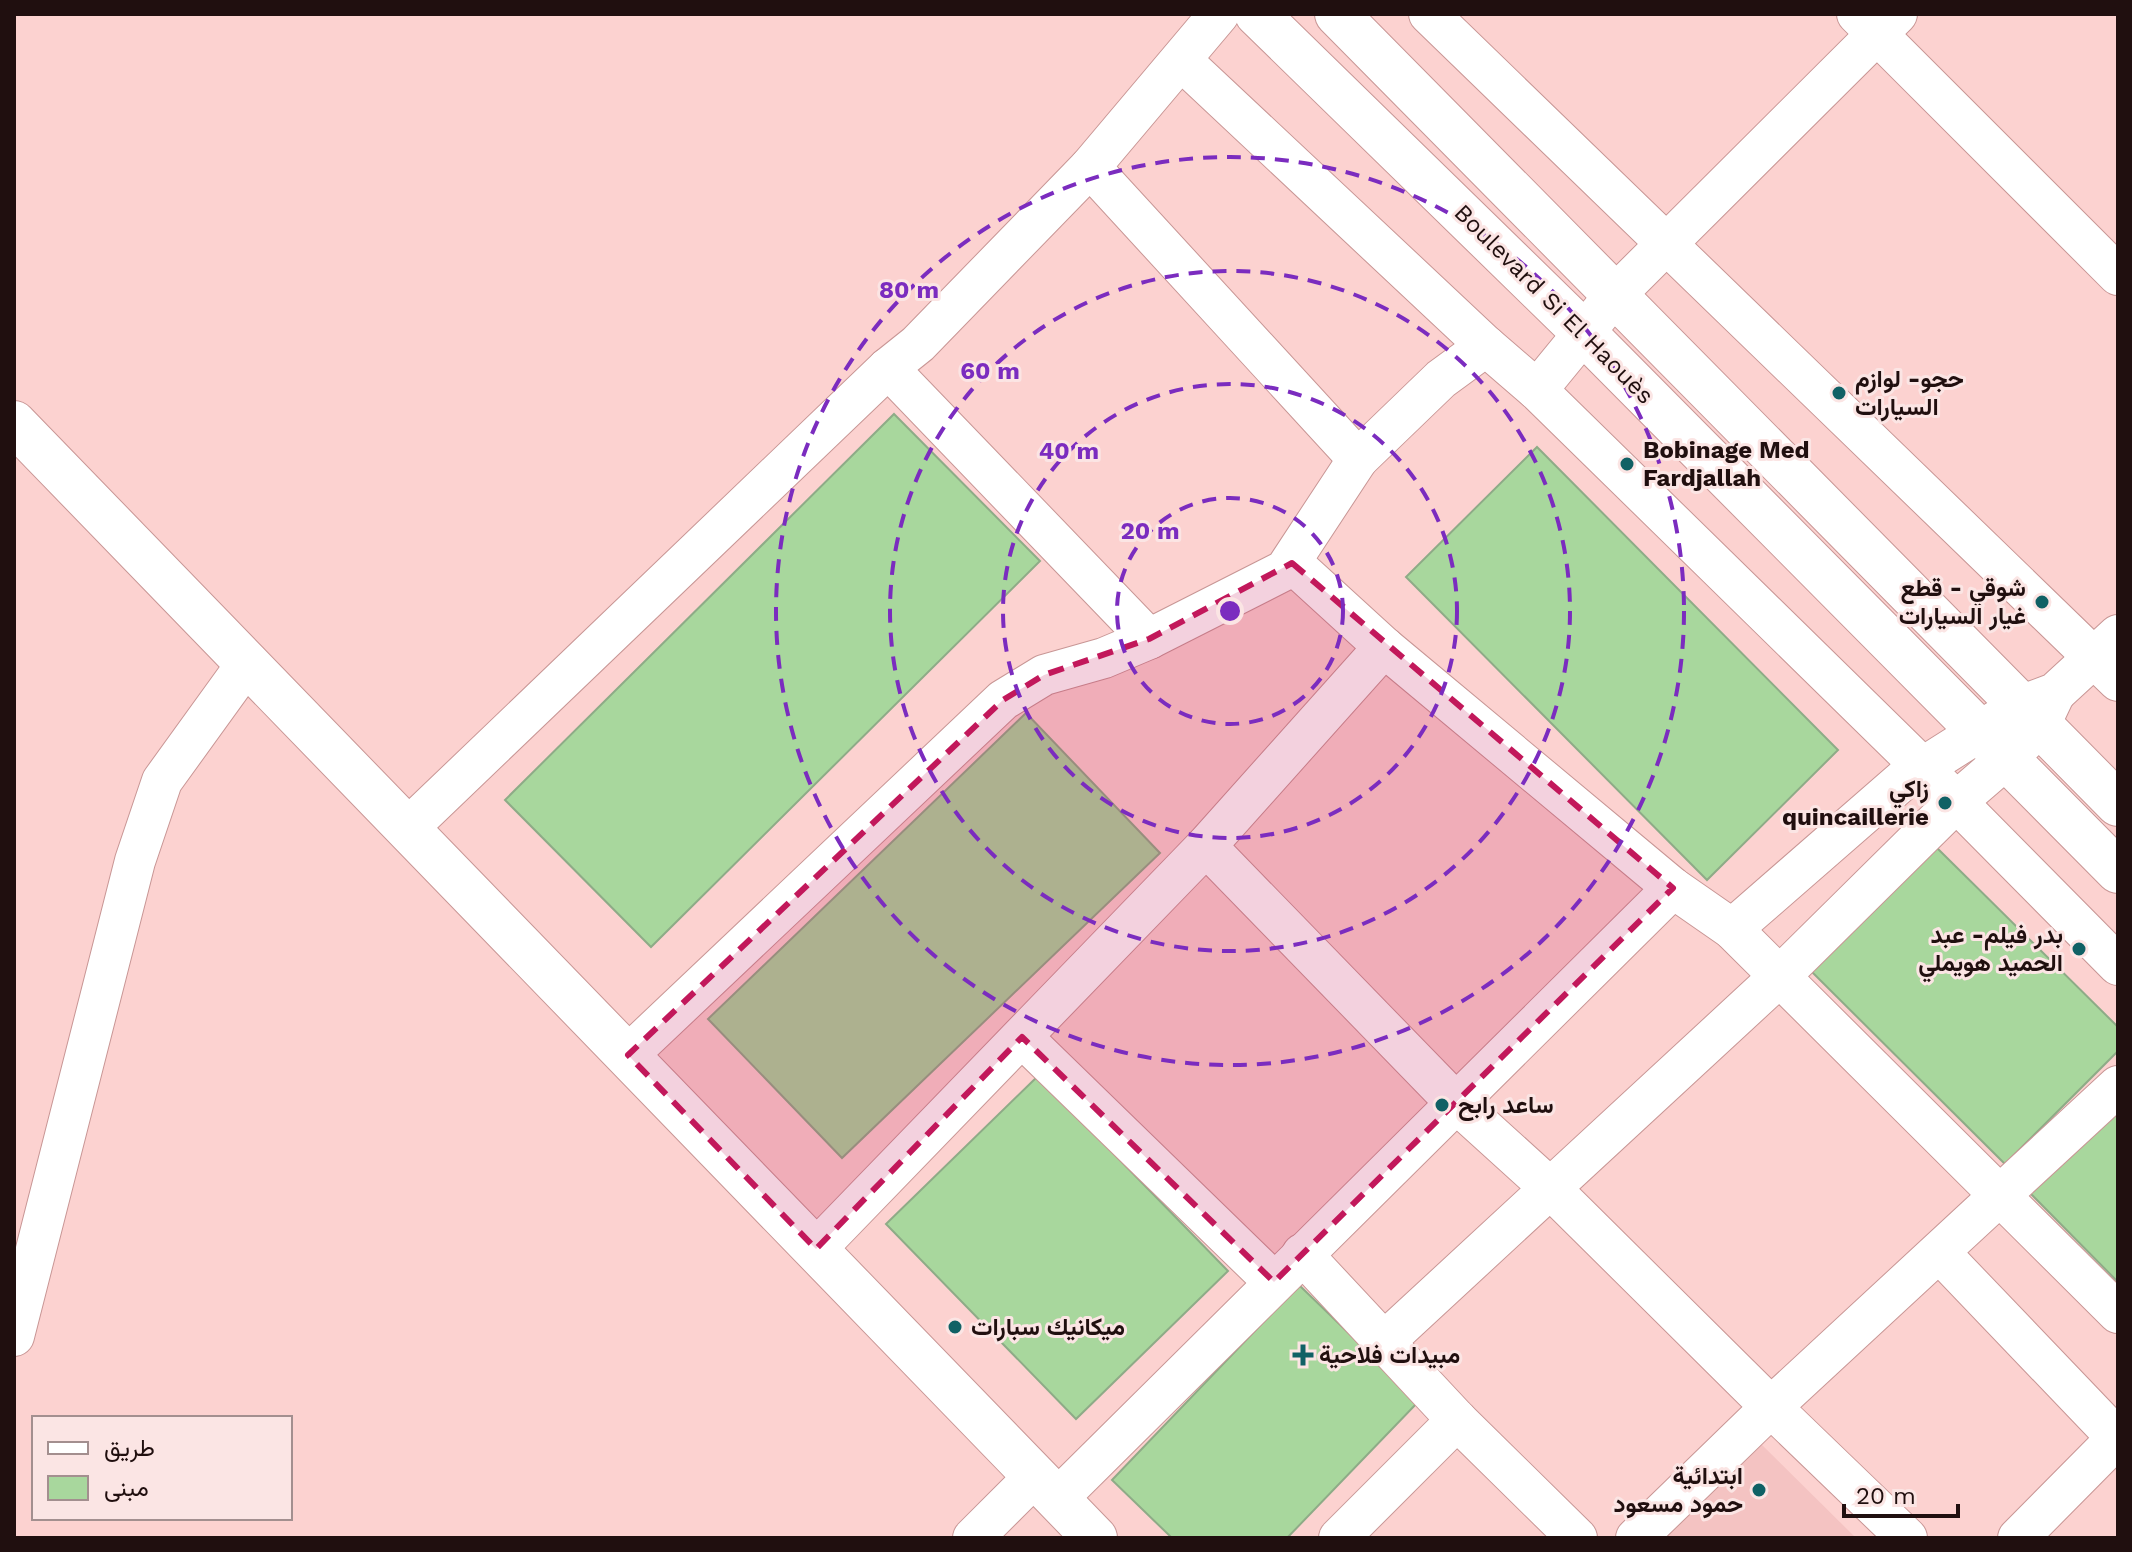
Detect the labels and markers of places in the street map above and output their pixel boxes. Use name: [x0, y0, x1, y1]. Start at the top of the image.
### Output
place label: حجو- لوازم السيارات: [1855, 365, 1964, 422]
marker: حجو- لوازم السيارات: [1830, 384, 1848, 402]
place label: Bobinage Med Fardjallah: [1643, 436, 1810, 492]
marker: Bobinage Med Fardjallah: [1618, 455, 1636, 473]
place label: شوقي - قطع غيار السيارات: [1899, 574, 2026, 631]
marker: شوقي - قطع غيار السيارات: [2033, 593, 2051, 611]
centre of rings: [1216, 597, 1244, 625]
place label: زاكي quincaillerie: [1782, 775, 1929, 831]
marker: زاكي quincaillerie: [1936, 794, 1954, 812]
place label: بدر فيلم- عبد الحميد هويملي: [1918, 921, 2063, 983]
marker: بدر فيلم- عبد الحميد هويملي: [2070, 940, 2088, 958]
place label: ساعد رابح: [1458, 1091, 1554, 1122]
marker: ساعد رابح: [1433, 1096, 1451, 1114]
place label: ميكانيك سبارات: [971, 1313, 1125, 1342]
marker: ميكانيك سبارات: [946, 1318, 964, 1336]
place label: مبيدات فلاحية: [1319, 1341, 1460, 1369]
marker: مبيدات فلاحية: [1294, 1346, 1312, 1364]
place label: ابتدائية حمود مسعود: [1613, 1462, 1743, 1519]
marker: ابتدائية حمود مسعود: [1750, 1481, 1768, 1499]

